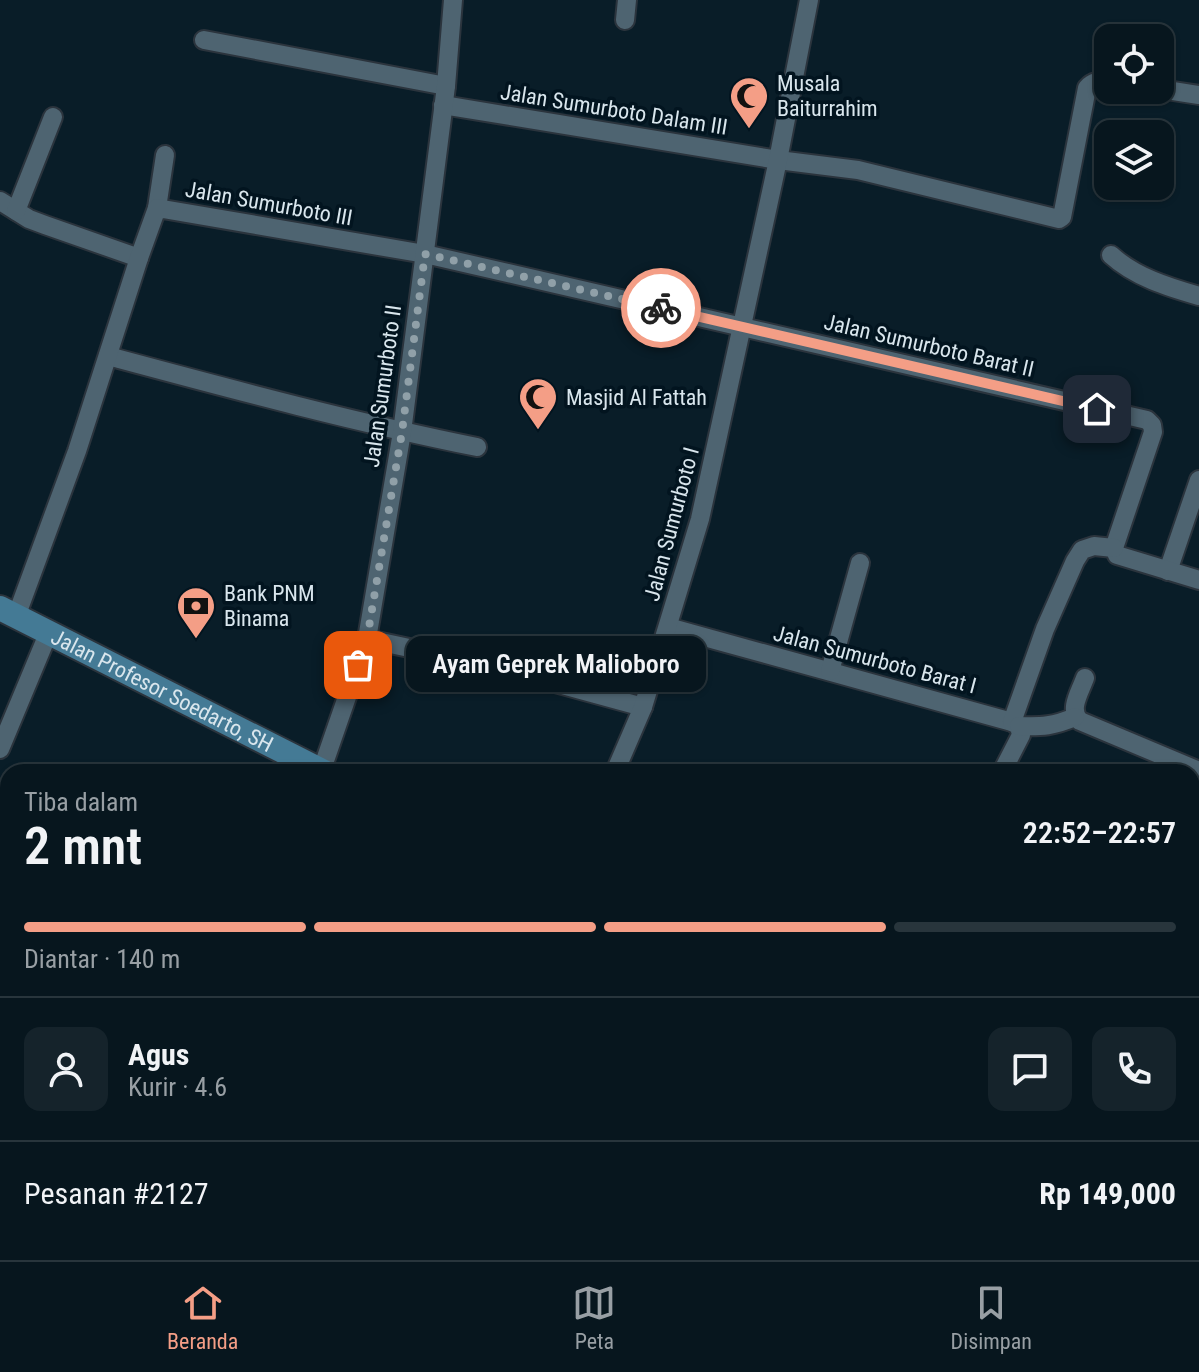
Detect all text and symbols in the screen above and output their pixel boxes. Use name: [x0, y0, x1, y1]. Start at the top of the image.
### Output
map controls: [1094, 24, 1174, 200]
button: locate: [1094, 24, 1174, 104]
place label: Musala Baiturrahim: [777, 71, 878, 121]
mosque icon: Musala Baiturrahim: [728, 75, 770, 130]
street label: Jalan Sumurboto Dalam III: [499, 79, 729, 140]
button: layers: [1094, 120, 1174, 200]
street label: Jalan Sumurboto III: [183, 176, 354, 230]
courier: [621, 268, 701, 348]
icon: bike: [639, 286, 683, 330]
street label: Jalan Sumurboto II: [359, 303, 406, 469]
street label: Jalan Sumurboto Barat II: [822, 309, 1036, 382]
pin: [1063, 375, 1131, 443]
mosque icon: Masjid Al Fattah: [517, 376, 559, 431]
place label: Masjid Al Fattah: [566, 385, 707, 410]
icon: home: [1075, 387, 1119, 431]
street label: Jalan Sumurboto I: [639, 444, 704, 604]
place label: Bank PNM Binama: [224, 581, 315, 631]
bank icon: Bank PNM Binama: [175, 585, 217, 640]
street label: Jalan Sumurboto Barat I: [771, 620, 979, 699]
street label: Jalan Profesor Soedarto, SH: [47, 624, 277, 757]
pin: [324, 631, 392, 699]
callout: Ayam Geprek Malioboro: [406, 637, 706, 693]
icon: bag: [336, 643, 380, 687]
text: Ayam Geprek Malioboro: [432, 649, 680, 679]
text: Tiba dalam: [24, 787, 138, 817]
text: 22:52–22:57: [1023, 815, 1176, 850]
text: 2 mnt: [24, 816, 142, 877]
text: Diantar · 140 m: [24, 944, 180, 974]
button: person: [24, 1027, 108, 1111]
button: chat: [988, 1027, 1072, 1111]
button: phone: [1092, 1027, 1176, 1111]
text: Agus: [128, 1037, 189, 1072]
text: Kurir · 4.6: [128, 1072, 227, 1102]
text: Pesanan #2127: [24, 1176, 209, 1211]
text: Rp 149,000: [1039, 1176, 1176, 1211]
tab: Beranda: [167, 1281, 238, 1354]
tab: Peta: [572, 1281, 616, 1354]
tab: Disimpan: [951, 1281, 1032, 1354]

